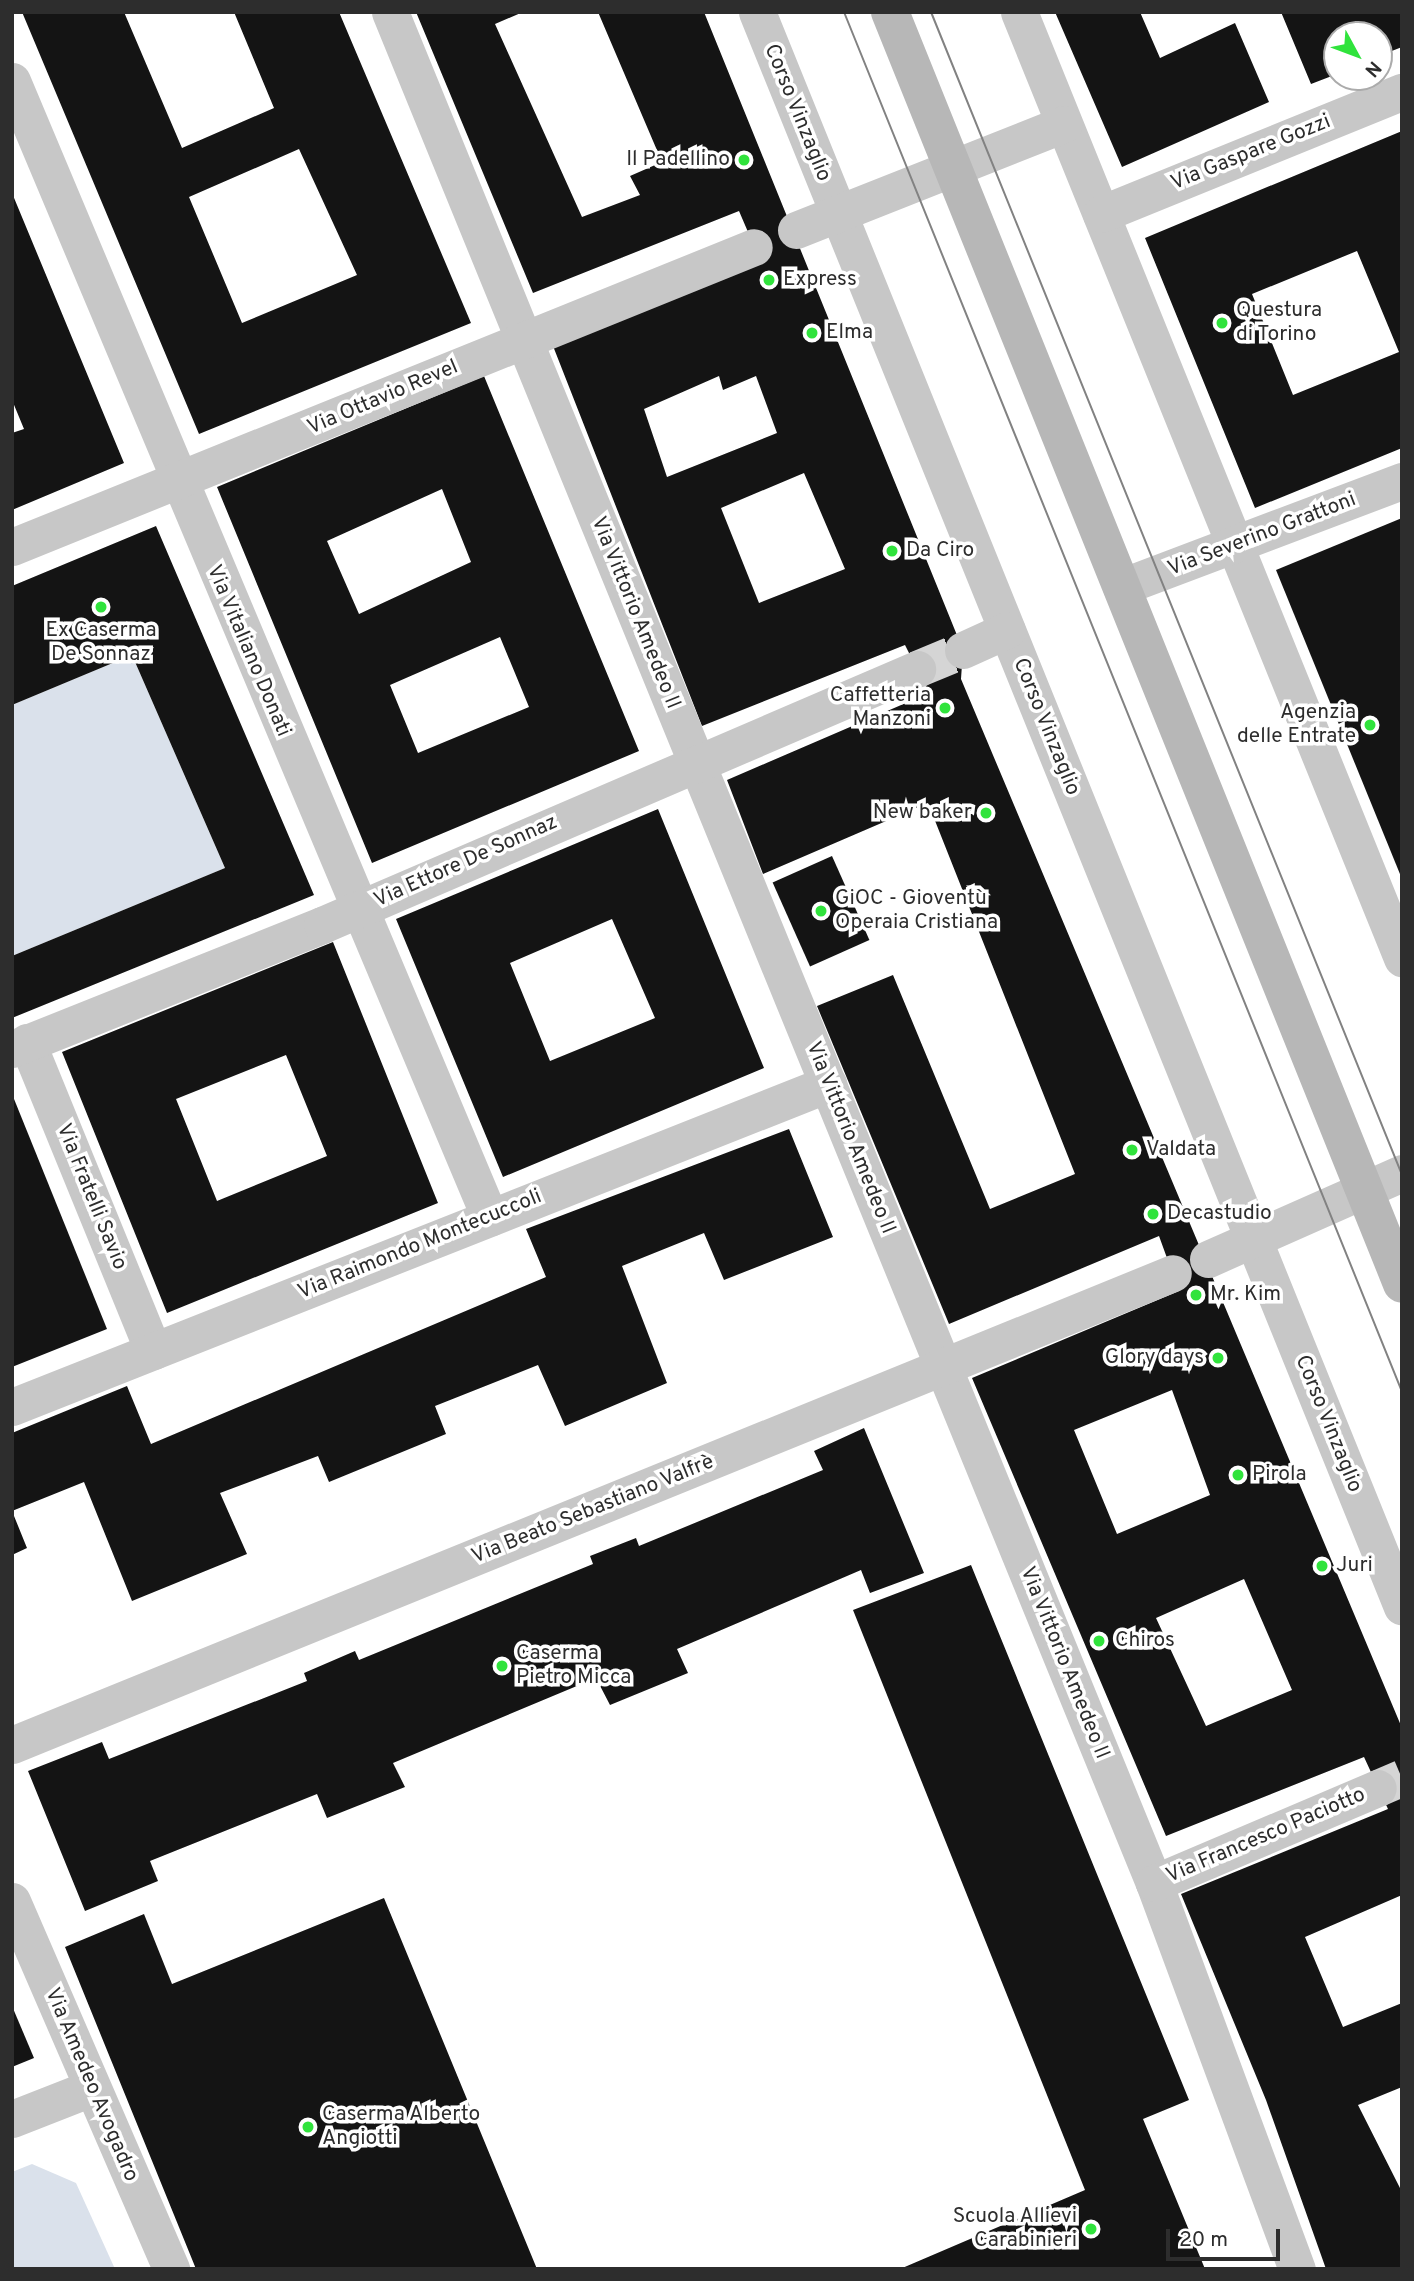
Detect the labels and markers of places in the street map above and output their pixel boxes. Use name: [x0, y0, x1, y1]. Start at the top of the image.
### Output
place label: Il Padellino: [626, 147, 730, 173]
marker: Il Padellino: [736, 152, 752, 168]
place label: Express: [783, 267, 857, 293]
marker: Express: [761, 272, 777, 288]
place label: Questura di Torino: [1236, 298, 1322, 348]
marker: Questura di Torino: [1214, 315, 1230, 331]
place label: Elma: [826, 320, 873, 346]
marker: Elma: [804, 325, 820, 341]
place label: Da Ciro: [906, 538, 974, 564]
marker: Da Ciro: [884, 543, 900, 559]
marker: Ex Caserma De Sonnaz: [93, 599, 109, 615]
place label: Ex Caserma De Sonnaz: [45, 618, 157, 668]
place label: Caffetteria Manzoni: [830, 683, 931, 733]
marker: Caffetteria Manzoni: [937, 700, 953, 716]
place label: Agenzia delle Entrate: [1237, 700, 1356, 750]
marker: Agenzia delle Entrate: [1362, 717, 1378, 733]
place label: New baker: [873, 800, 972, 826]
marker: New baker: [978, 805, 994, 821]
place label: GiOC - Gioventù Operaia Cristiana: [835, 886, 998, 936]
marker: GiOC - Gioventù Operaia Cristiana: [813, 903, 829, 919]
place label: Valdata: [1146, 1137, 1216, 1163]
marker: Valdata: [1124, 1142, 1140, 1158]
place label: Decastudio: [1167, 1201, 1272, 1227]
marker: Decastudio: [1145, 1206, 1161, 1222]
place label: Mr. Kim: [1210, 1282, 1281, 1308]
marker: Mr. Kim: [1188, 1287, 1204, 1303]
place label: Glory days: [1105, 1345, 1204, 1371]
marker: Glory days: [1210, 1350, 1226, 1366]
place label: Pirola: [1252, 1462, 1306, 1488]
marker: Pirola: [1230, 1467, 1246, 1483]
place label: Juri: [1336, 1553, 1373, 1579]
marker: Juri: [1314, 1558, 1330, 1574]
place label: Chiros: [1115, 1628, 1175, 1654]
marker: Chiros: [1089, 1631, 1109, 1651]
place label: Caserma Pietro Micca: [516, 1641, 631, 1691]
marker: Caserma Pietro Micca: [494, 1658, 510, 1674]
place label: Caserma Alberto Angiotti: [322, 2102, 481, 2152]
marker: Caserma Alberto Angiotti: [300, 2119, 316, 2135]
place label: Scuola Allievi Carabinieri: [952, 2204, 1077, 2254]
marker: Scuola Allievi Carabinieri: [1083, 2221, 1099, 2237]

